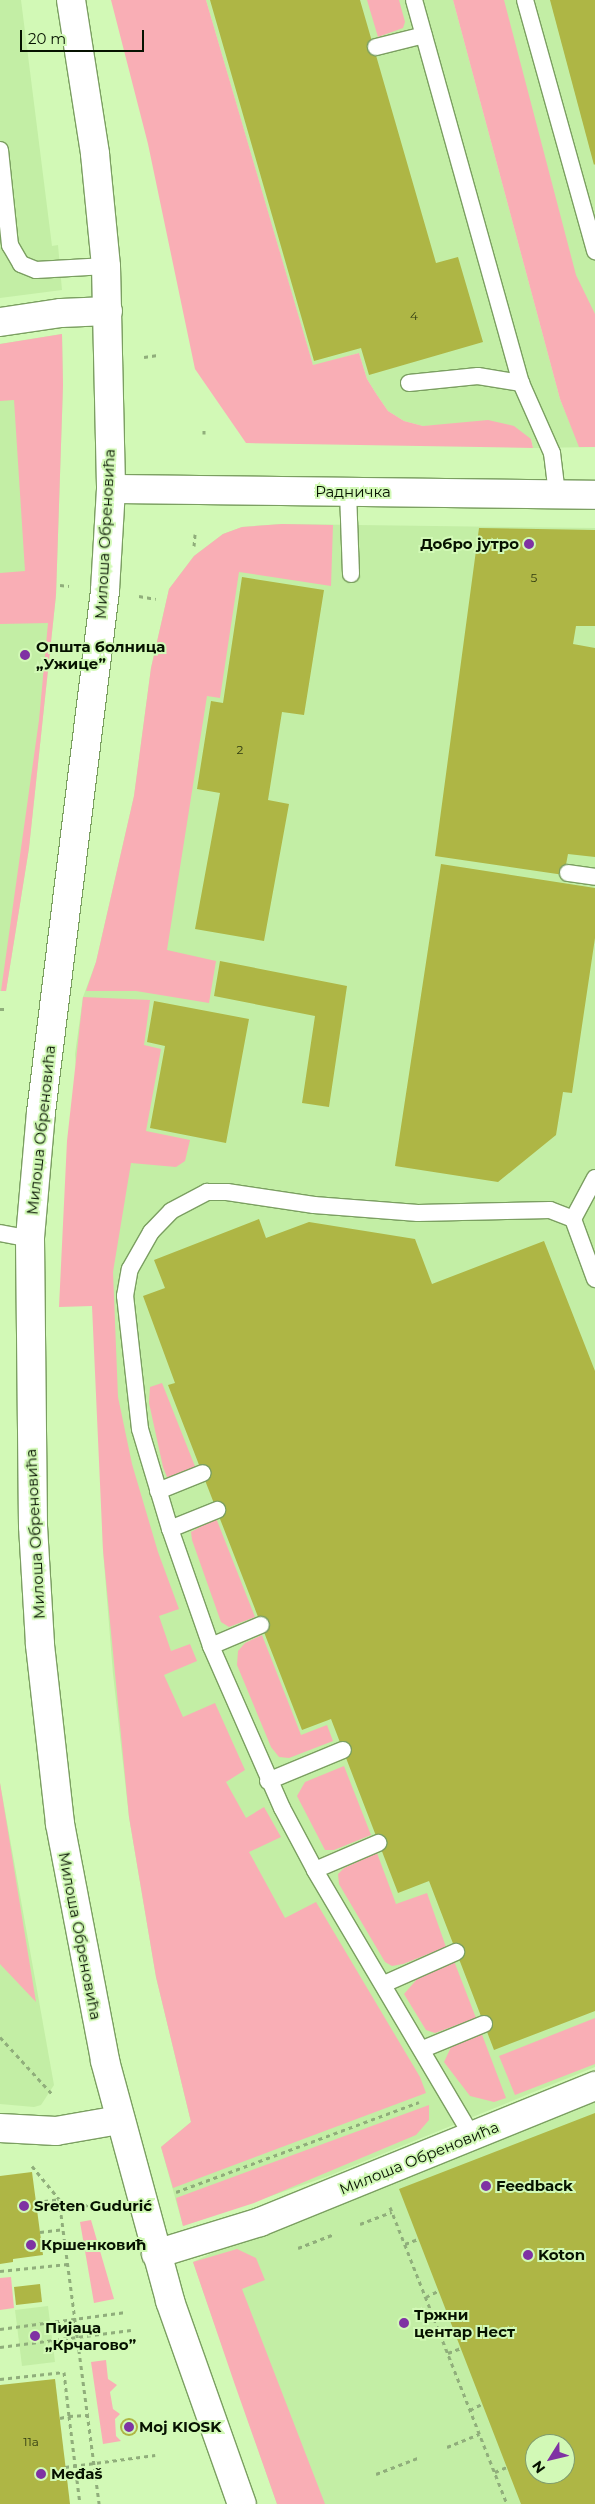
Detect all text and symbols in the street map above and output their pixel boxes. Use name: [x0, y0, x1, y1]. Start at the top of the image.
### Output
scale bar: [22, 20, 146, 52]
text: 20 m: [28, 29, 66, 48]
house number: 4: [410, 309, 418, 323]
street label: Милоша Обреновића: [92, 448, 118, 620]
street label: Радничка: [315, 483, 391, 501]
place label: Добро јутро: [420, 535, 519, 553]
marker: Добро јутро: [523, 538, 535, 550]
house number: 5: [531, 571, 537, 585]
place label: Општа болница „Ужице”: [36, 637, 165, 672]
marker: Општа болница „Ужице”: [18, 648, 32, 662]
house number: 2: [237, 743, 243, 757]
street label: Милоша Обреновића: [23, 1044, 59, 1216]
street label: Милоша Обреновића: [22, 1448, 48, 1620]
street label: Милоша Обреновића: [55, 1851, 105, 2021]
street label: Милоша Обреновића: [337, 2118, 501, 2198]
place label: Feedback: [496, 2177, 573, 2195]
marker: Feedback: [480, 2180, 492, 2192]
place label: Sreten Gudurić: [34, 2197, 152, 2215]
marker: Sreten Gudurić: [18, 2200, 30, 2212]
place label: Кршенковић: [41, 2236, 146, 2254]
marker: Кршенковић: [25, 2239, 37, 2251]
place label: Koton: [538, 2246, 585, 2264]
marker: Koton: [522, 2249, 534, 2261]
place label: Тржни центар Нест: [414, 2305, 515, 2340]
marker: Тржни центар Нест: [398, 2317, 410, 2329]
place label: Пијаца „Крчагово”: [45, 2318, 136, 2353]
marker: Пијаца „Крчагово”: [29, 2330, 41, 2342]
place label: Moj KIOSK: [139, 2418, 221, 2436]
marker: Moj KIOSK: [123, 2421, 135, 2433]
north arrow: [525, 2434, 575, 2484]
house number: 11a: [23, 2435, 39, 2449]
text: N: [528, 2457, 549, 2477]
place label: Međaš: [51, 2465, 102, 2483]
marker: Međaš: [35, 2468, 47, 2480]

